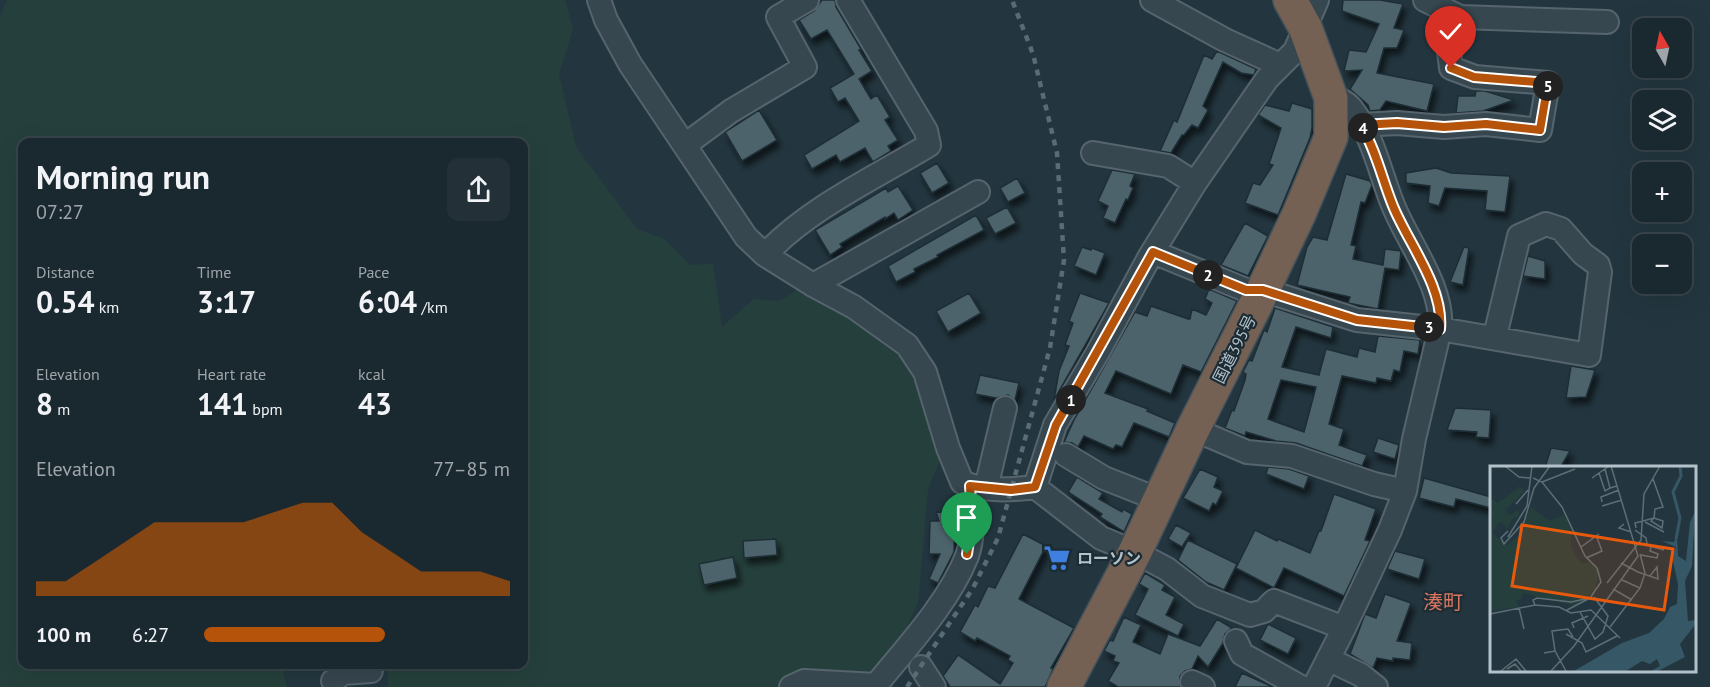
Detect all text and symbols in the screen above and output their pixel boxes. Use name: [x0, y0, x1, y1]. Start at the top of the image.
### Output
pin: [1425, 6, 1476, 68]
icon: check: [1434, 15, 1467, 48]
north arrow: [1632, 18, 1692, 78]
map controls: [1632, 18, 1692, 294]
pin: 5: [1533, 71, 1563, 101]
text: 5: [1543, 76, 1553, 96]
button: layers: [1632, 90, 1692, 150]
pin: 4: [1348, 113, 1378, 143]
text: 4: [1358, 118, 1368, 138]
text: Morning run: [36, 155, 210, 198]
button: share: [447, 158, 510, 221]
button: +: [1632, 162, 1692, 222]
text: 07:27: [36, 199, 84, 225]
button: −: [1632, 234, 1692, 294]
pin: 2: [1193, 260, 1223, 290]
text: Distance: [36, 262, 95, 282]
text: Time: [197, 262, 231, 282]
text: Pace: [358, 262, 389, 282]
text: 2: [1203, 265, 1213, 285]
text: 0.54: [36, 282, 94, 321]
text: 3:17: [197, 282, 256, 321]
text: 6:04: [358, 282, 417, 321]
text: km: [94, 297, 119, 317]
text: /km: [417, 297, 448, 317]
street label: 国道395号: [1208, 311, 1260, 387]
pin: 3: [1414, 312, 1444, 342]
text: 3: [1424, 317, 1434, 337]
text: Elevation: [36, 364, 100, 384]
text: Heart rate: [197, 364, 266, 384]
text: kcal: [358, 364, 385, 384]
text: 8: [36, 384, 53, 423]
text: 141: [197, 384, 248, 423]
text: 43: [358, 384, 392, 423]
pin: 1: [1056, 385, 1086, 415]
text: 1: [1066, 390, 1076, 410]
text: m: [53, 399, 70, 419]
text: bpm: [248, 399, 283, 419]
text: Elevation: [36, 456, 116, 482]
text: 77–85 m: [433, 456, 510, 482]
inset map: [1490, 466, 1695, 672]
pin: [941, 492, 992, 554]
icon: arrive: [950, 501, 983, 534]
supermarket icon: ローソン: [1042, 543, 1072, 573]
place label: ローソン: [1077, 548, 1141, 568]
district label: 湊町: [1423, 589, 1463, 615]
text: 100 m: [36, 622, 91, 648]
text: 6:27: [132, 622, 169, 648]

